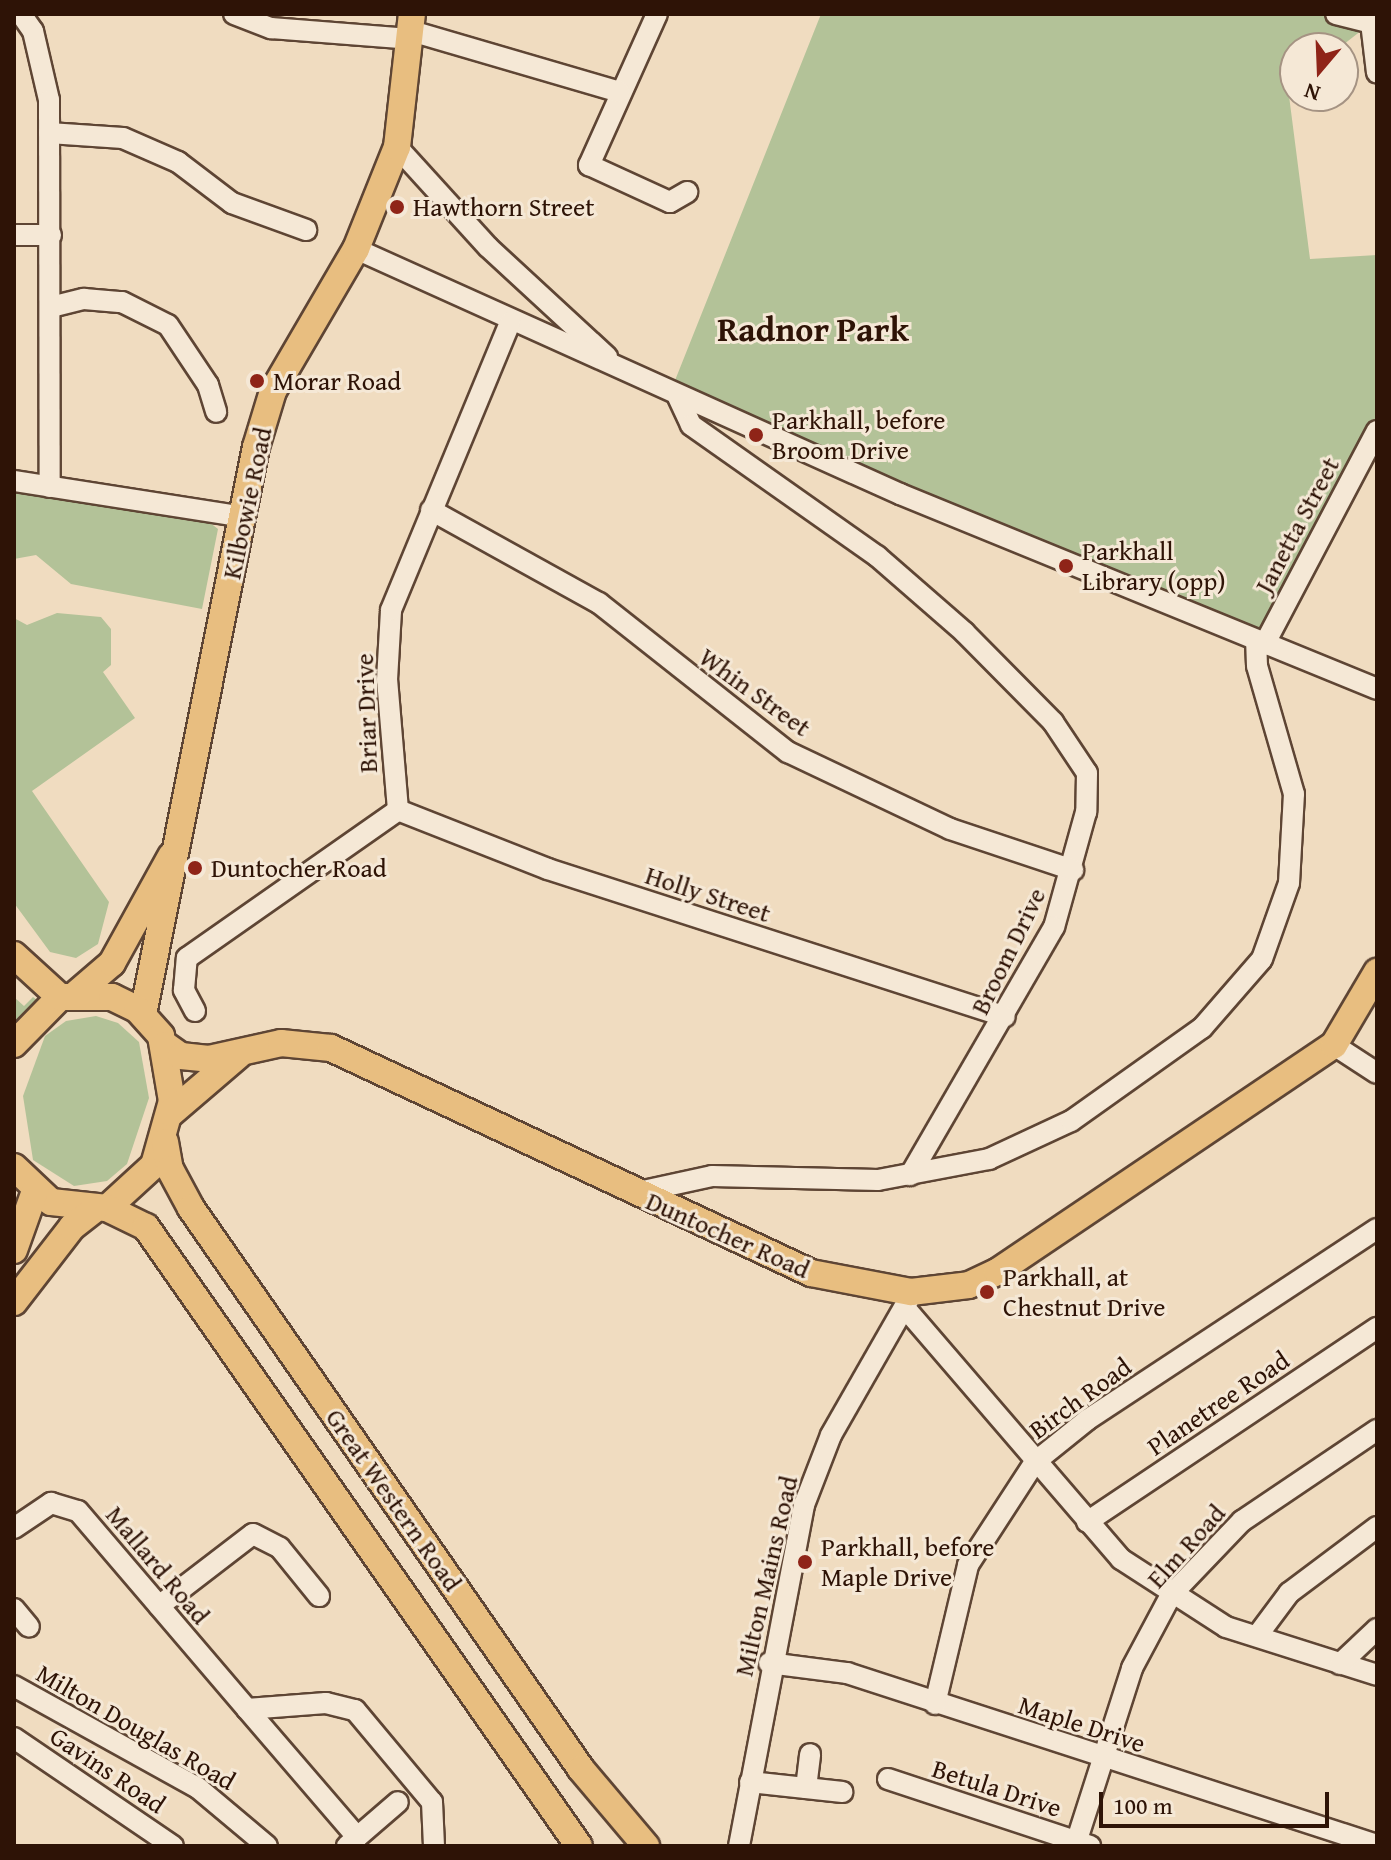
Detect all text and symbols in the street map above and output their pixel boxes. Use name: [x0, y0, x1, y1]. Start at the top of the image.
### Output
north arrow: [1279, 32, 1359, 112]
text: N: [1300, 75, 1324, 110]
place label: Hawthorn Street: [413, 191, 594, 223]
marker: Hawthorn Street: [388, 198, 406, 216]
district label: Radnor Park: [717, 309, 909, 349]
place label: Morar Road: [273, 365, 401, 397]
marker: Morar Road: [248, 372, 266, 390]
place label: Parkhall, before Broom Drive: [772, 404, 945, 466]
street label: Kilbowie Road: [216, 424, 278, 582]
marker: Parkhall, before Broom Drive: [747, 426, 765, 444]
street label: Janetta Street: [1248, 452, 1346, 598]
place label: Parkhall Library (opp): [1082, 535, 1226, 596]
marker: Parkhall Library (opp): [1057, 557, 1075, 575]
street label: Whin Street: [693, 641, 817, 743]
street label: Briar Drive: [348, 653, 384, 773]
place label: Duntocher Road: [211, 852, 387, 884]
marker: Duntocher Road: [186, 859, 204, 877]
street label: Holly Street: [642, 859, 774, 929]
street label: Broom Drive: [964, 883, 1052, 1019]
street label: Duntocher Road: [641, 1185, 815, 1285]
place label: Parkhall, at Chestnut Drive: [1003, 1261, 1165, 1322]
marker: Parkhall, at Chestnut Drive: [978, 1283, 996, 1301]
street label: Planetree Road: [1141, 1344, 1295, 1462]
street label: Birch Road: [1023, 1351, 1137, 1445]
street label: Great Western Road: [319, 1403, 469, 1597]
street label: Milton Mains Road: [728, 1473, 804, 1679]
street label: Elm Road: [1140, 1498, 1232, 1594]
street label: Mallard Road: [99, 1499, 217, 1631]
place label: Parkhall, before Maple Drive: [821, 1531, 994, 1592]
marker: Parkhall, before Maple Drive: [796, 1553, 814, 1571]
street label: Milton Douglas Road: [31, 1657, 241, 1797]
street label: Maple Drive: [1015, 1689, 1149, 1759]
street label: Gavins Road: [44, 1720, 172, 1820]
street label: Betula Drive: [929, 1752, 1065, 1824]
scale bar: [1103, 1776, 1333, 1826]
text: 100 m: [1113, 1788, 1173, 1823]

